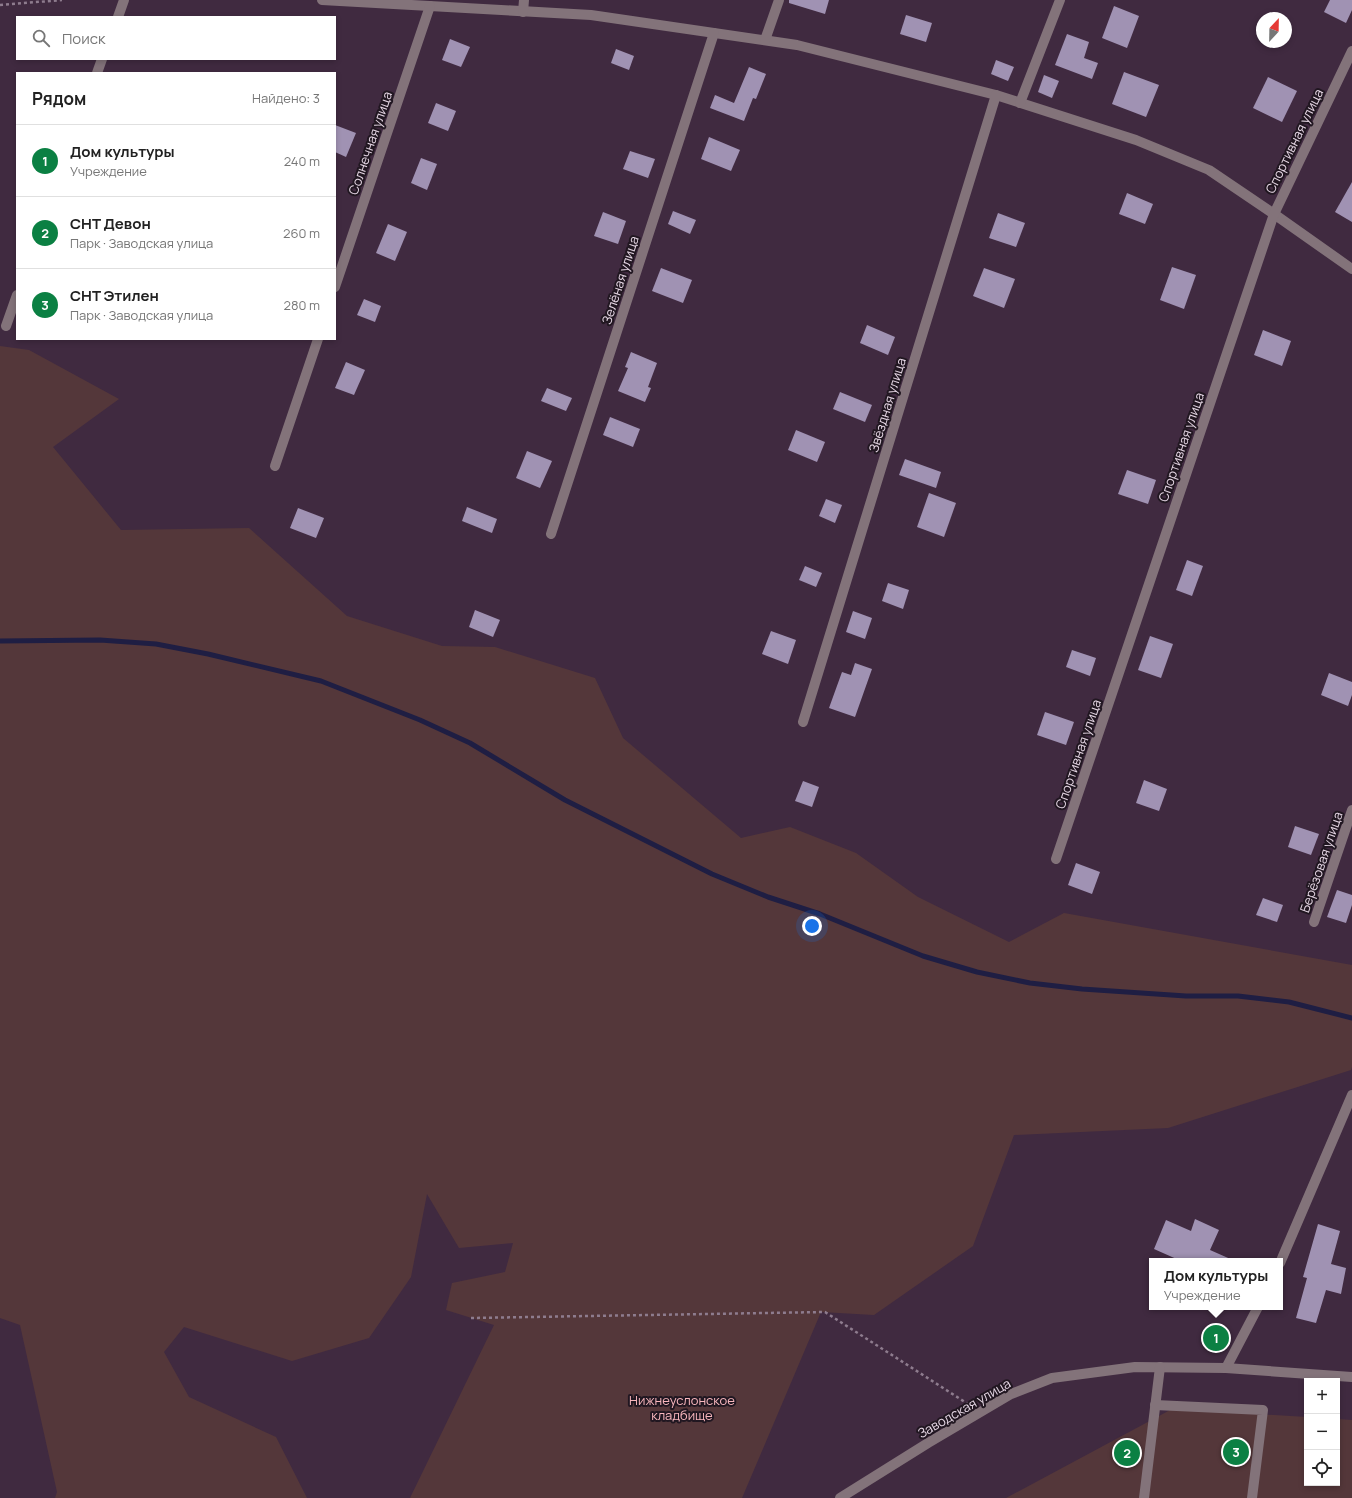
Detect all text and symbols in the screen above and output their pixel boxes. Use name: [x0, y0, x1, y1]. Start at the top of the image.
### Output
north arrow: [1256, 12, 1292, 48]
search box: [16, 16, 336, 60]
icon: search: [30, 27, 52, 49]
text: Поиск: [62, 28, 106, 49]
street label: Спортивная улица: [1261, 86, 1327, 196]
text: Рядом: [32, 87, 86, 110]
text: Найдено: 3: [252, 89, 320, 107]
street label: Солнечная улица: [344, 89, 396, 197]
text: Дом культуры: [70, 141, 175, 162]
text: 1: [42, 152, 48, 170]
text: 240 m: [284, 152, 320, 170]
text: Учреждение: [70, 162, 147, 180]
text: СНТ Девон: [70, 213, 151, 234]
text: 2: [41, 224, 49, 242]
text: 260 m: [283, 224, 320, 242]
text: Парк · Заводская улица: [70, 234, 213, 252]
street label: Зелёная улица: [597, 234, 643, 326]
text: СНТ Этилен: [70, 285, 159, 306]
text: 3: [41, 296, 49, 314]
text: 280 m: [283, 296, 320, 314]
text: Парк · Заводская улица: [70, 306, 213, 324]
street label: Звёздная улица: [864, 356, 910, 454]
street label: Спортивная улица: [1154, 390, 1208, 504]
street label: Спортивная улица: [1051, 697, 1105, 811]
street label: Берёзовая улица: [1295, 809, 1347, 915]
your location: [802, 916, 822, 936]
popup: [1149, 1258, 1283, 1310]
text: Дом культуры: [1164, 1265, 1268, 1286]
text: Учреждение: [1164, 1286, 1241, 1304]
pin: 1: [1203, 1323, 1229, 1353]
street label: Заводская улица: [914, 1374, 1014, 1442]
map controls: [1304, 1378, 1340, 1486]
button: +: [1304, 1378, 1340, 1414]
park label: Нижнеуслонское кладбище: [629, 1391, 735, 1424]
button: −: [1304, 1414, 1340, 1450]
pin: 3: [1223, 1437, 1249, 1467]
pin: 2: [1114, 1438, 1140, 1468]
button: locate: [1304, 1450, 1340, 1486]

